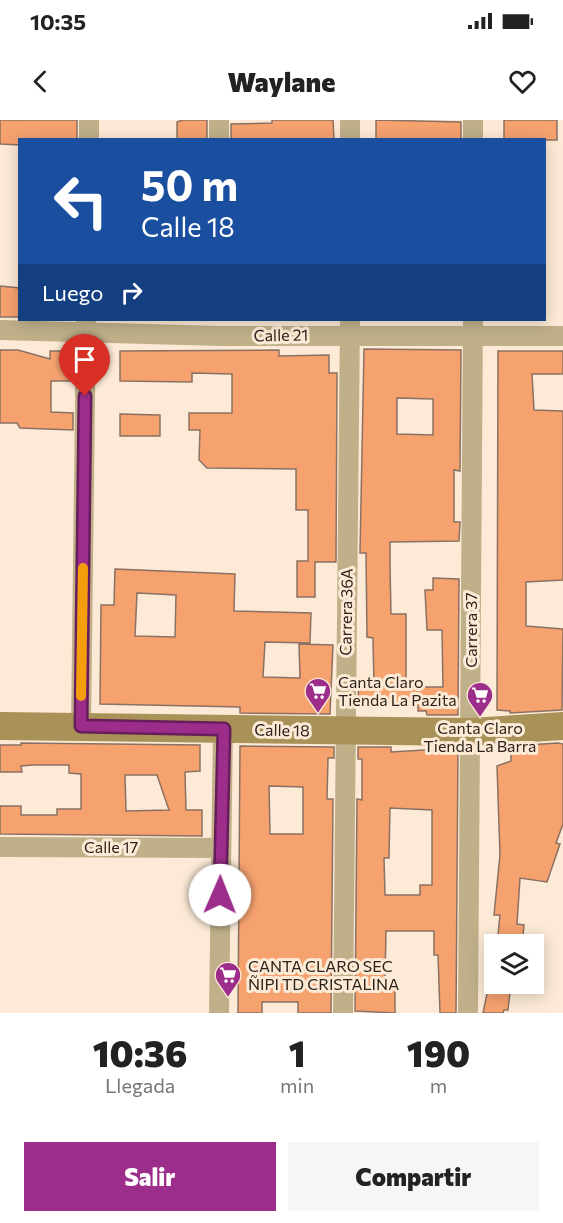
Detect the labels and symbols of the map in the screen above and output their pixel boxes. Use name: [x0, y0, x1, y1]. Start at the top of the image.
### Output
street label: Calle 21: [253, 325, 308, 344]
pin: [59, 334, 110, 396]
street label: Carrera 36A: [335, 568, 356, 656]
street label: Carrera 37: [461, 592, 480, 668]
place label: Canta Claro Tienda La Pazita: [338, 672, 457, 709]
supermarket icon: Canta Claro Tienda La Pazita: [303, 676, 333, 714]
supermarket icon: Canta Claro Tienda La Barra: [465, 680, 495, 718]
place label: Canta Claro Tienda La Barra: [424, 718, 536, 755]
street label: Calle 18: [254, 720, 310, 739]
street label: Calle 17: [84, 837, 138, 856]
position arrow: [188, 863, 252, 927]
place label: CANTA CLARO SEC ÑIPI TD CRISTALINA: [248, 956, 399, 993]
supermarket icon: CANTA CLARO SEC ÑIPI TD CRISTALINA: [213, 960, 243, 998]

